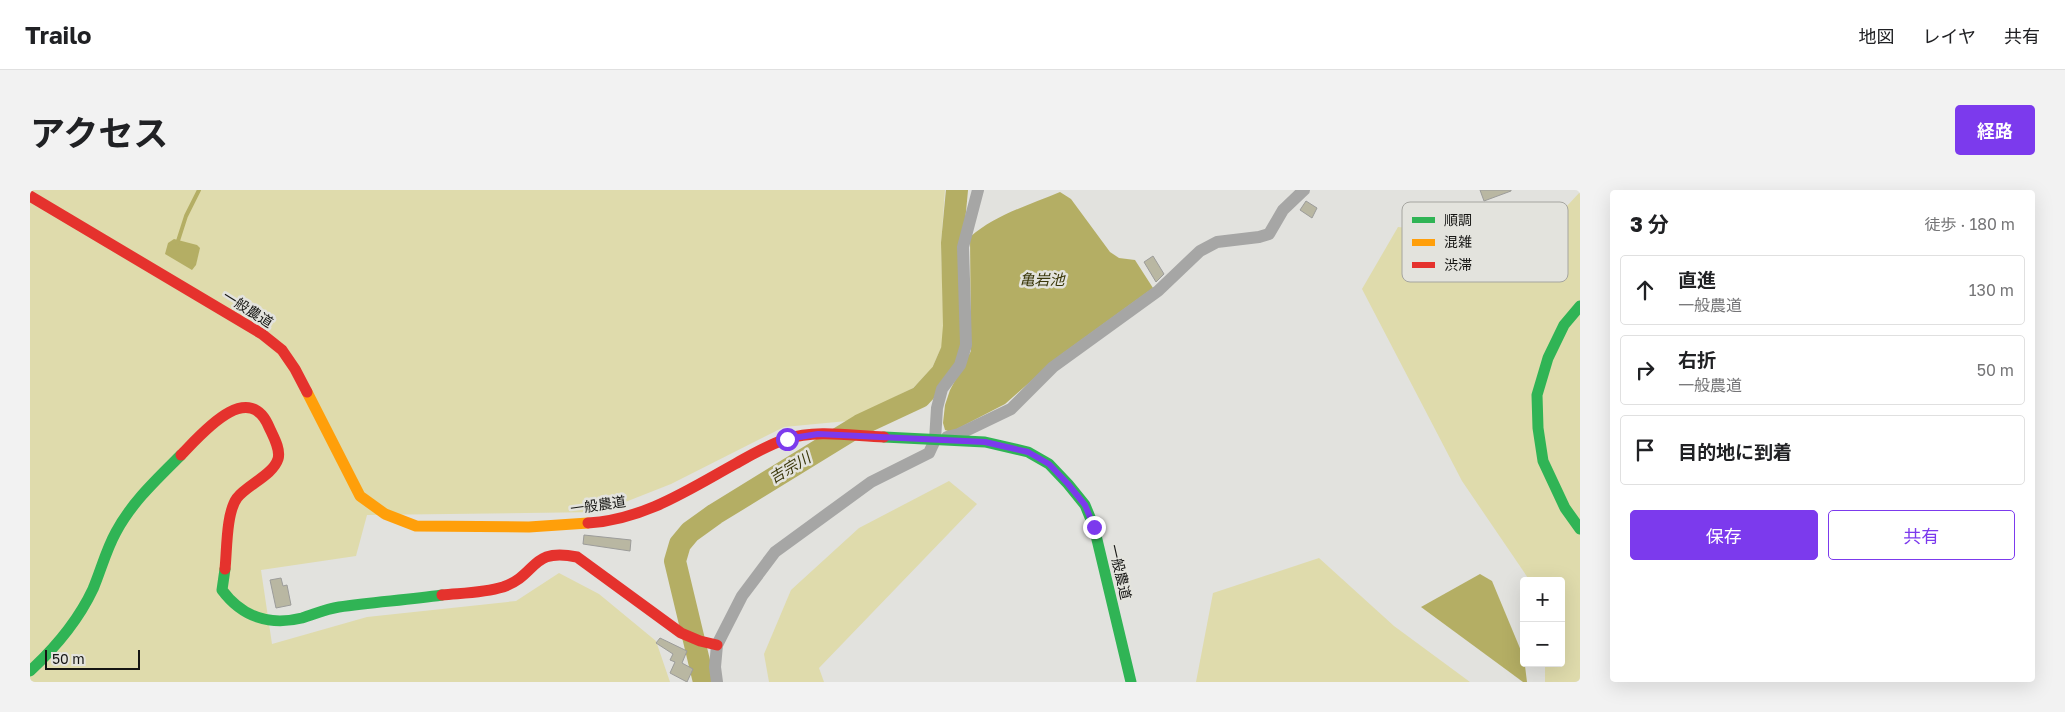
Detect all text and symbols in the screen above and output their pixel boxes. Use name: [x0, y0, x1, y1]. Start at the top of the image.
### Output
text: Trailo: [25, 20, 91, 49]
text: 地図: [1859, 25, 1895, 47]
text: レイヤ: [1923, 25, 1976, 47]
text: 共有: [2004, 25, 2040, 47]
button: 経路: [1955, 105, 2035, 155]
text: アクセス: [30, 112, 168, 154]
legend: [1402, 202, 1568, 282]
text: 順調: [1444, 211, 1472, 228]
text: 3 分: [1630, 211, 1669, 237]
text: 徒歩 · 180 m: [1925, 214, 2015, 234]
text: 混雑: [1444, 233, 1472, 250]
text: 渋滞: [1444, 256, 1472, 273]
text: 直進: [1678, 268, 1716, 291]
water label: 亀岩池: [1019, 270, 1066, 288]
icon: ahead: [1631, 276, 1659, 304]
text: 130 m: [1969, 280, 2014, 300]
street label: 一般農道: [220, 287, 277, 331]
text: 一般農道: [1678, 295, 1742, 315]
text: 右折: [1678, 348, 1716, 371]
icon: right: [1631, 356, 1659, 384]
text: 50 m: [1977, 360, 2014, 380]
text: 一般農道: [1678, 375, 1742, 395]
route start: [776, 428, 799, 451]
icon: arrive: [1631, 436, 1659, 464]
text: 目的地に到着: [1678, 440, 1792, 463]
water label: 吉宗川: [766, 447, 815, 486]
street label: 一般農道: [569, 492, 627, 517]
button: 保存: [1630, 510, 1818, 560]
button: 共有: [1828, 510, 2015, 560]
route end: [1083, 516, 1106, 539]
street label: 一般農道: [1106, 543, 1135, 601]
map controls: [1520, 577, 1565, 667]
button: +: [1520, 577, 1565, 622]
button: −: [1520, 622, 1565, 667]
scale bar: [45, 647, 140, 670]
text: 50 m: [52, 650, 85, 667]

